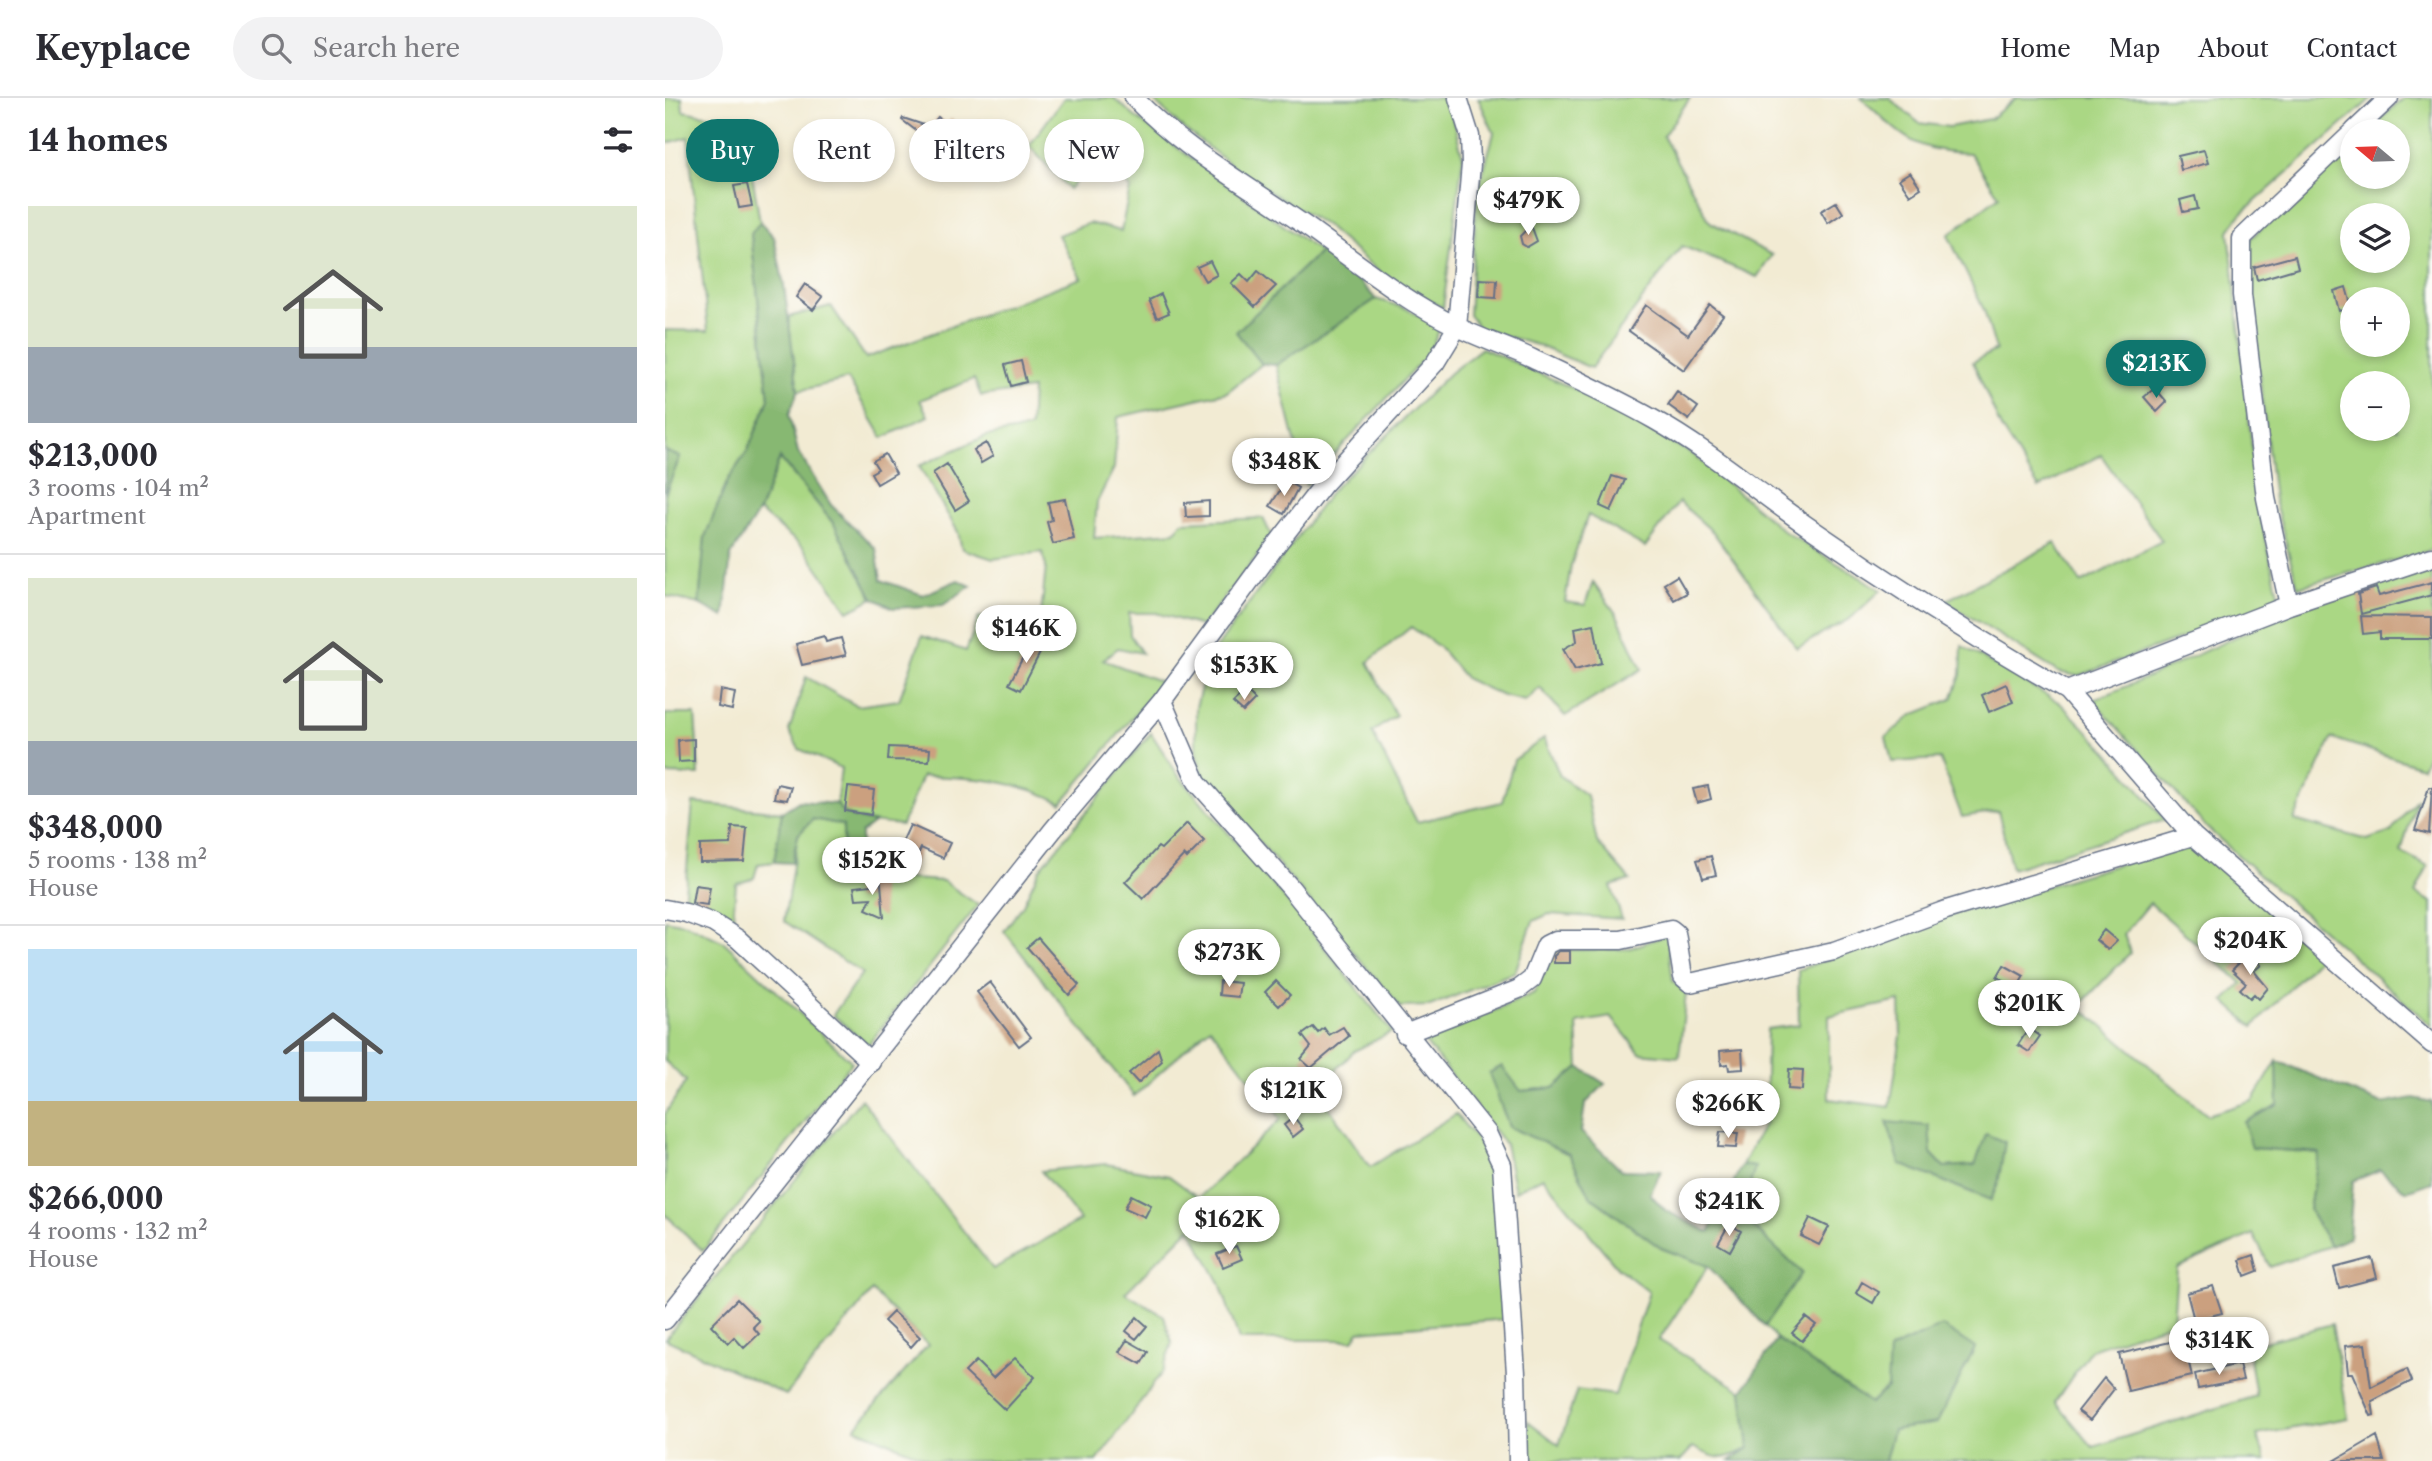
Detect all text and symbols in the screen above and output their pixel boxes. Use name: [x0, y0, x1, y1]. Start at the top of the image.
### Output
search box: [233, 17, 723, 80]
text: Keyplace: [35, 28, 191, 69]
icon: search: [257, 29, 295, 67]
text: Search here: [313, 32, 460, 64]
text: Home: [2000, 34, 2071, 63]
text: Map: [2109, 34, 2160, 63]
text: About: [2198, 34, 2269, 63]
text: Contact: [2307, 34, 2397, 63]
chip: Buy: [686, 119, 779, 182]
chip: Rent: [793, 119, 895, 182]
chip: Filters: [909, 119, 1030, 182]
chip: New: [1044, 119, 1144, 182]
north arrow: [2340, 119, 2410, 189]
map controls: [2340, 119, 2410, 441]
icon: filters: [599, 121, 637, 159]
text: 14 homes: [28, 122, 168, 159]
pin: $479K: [1479, 178, 1577, 237]
text: $479K: [1493, 186, 1563, 214]
button: layers: [2340, 203, 2410, 273]
icon: home: [270, 251, 396, 377]
button: +: [2340, 287, 2410, 357]
pin: $213K: [2107, 341, 2205, 400]
text: $213K: [2122, 349, 2190, 377]
button: −: [2340, 371, 2410, 441]
text: $213,000: [28, 437, 158, 474]
pin: $348K: [1235, 438, 1333, 498]
text: $348K: [1248, 447, 1320, 475]
text: 3 rooms · 104 m²: [28, 474, 209, 502]
text: Apartment: [28, 502, 146, 530]
pin: $146K: [977, 606, 1075, 665]
text: $146K: [992, 614, 1060, 642]
icon: home: [270, 623, 396, 749]
pin: $153K: [1195, 642, 1293, 702]
text: $153K: [1210, 651, 1278, 679]
text: $348,000: [28, 809, 163, 846]
pin: $152K: [823, 838, 921, 897]
text: 5 rooms · 138 m²: [28, 846, 207, 874]
text: $152K: [838, 846, 906, 874]
text: House: [28, 874, 98, 902]
pin: $204K: [2201, 918, 2299, 977]
text: $204K: [2213, 926, 2287, 954]
pin: $273K: [1180, 930, 1278, 989]
text: $273K: [1194, 938, 1264, 966]
pin: $201K: [1980, 981, 2078, 1040]
text: $201K: [1994, 989, 2064, 1017]
icon: home: [270, 994, 396, 1120]
pin: $121K: [1244, 1068, 1342, 1127]
text: $121K: [1260, 1076, 1326, 1104]
pin: $266K: [1679, 1080, 1777, 1140]
text: $266K: [1692, 1089, 1764, 1117]
pin: $241K: [1680, 1178, 1778, 1238]
text: $266,000: [28, 1180, 164, 1217]
text: $241K: [1695, 1187, 1763, 1215]
pin: $162K: [1180, 1196, 1278, 1256]
text: $162K: [1195, 1205, 1263, 1233]
text: 4 rooms · 132 m²: [28, 1217, 208, 1245]
text: House: [28, 1245, 98, 1273]
pin: $314K: [2170, 1318, 2268, 1377]
text: $314K: [2185, 1326, 2253, 1354]

